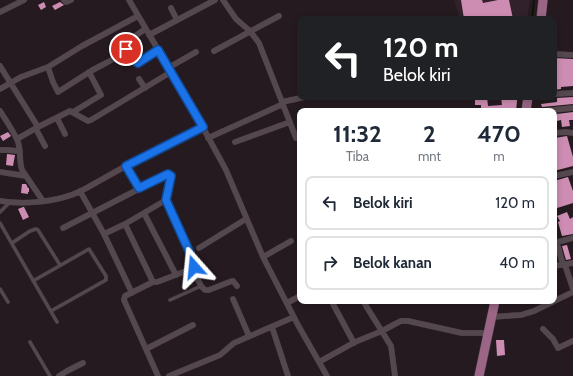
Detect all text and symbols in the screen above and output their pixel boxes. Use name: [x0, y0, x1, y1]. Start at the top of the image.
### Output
text: 120 m: [383, 30, 459, 64]
pin: [109, 32, 143, 66]
icon: left: [317, 32, 369, 84]
icon: arrive: [115, 38, 137, 60]
text: Belok kiri: [383, 64, 451, 86]
text: 11:32: [333, 119, 382, 148]
text: 2: [423, 119, 436, 148]
text: 470: [477, 119, 521, 148]
text: Tiba: [346, 148, 369, 164]
text: mnt: [418, 148, 441, 164]
text: m: [493, 148, 505, 164]
icon: left: [319, 192, 341, 214]
text: Belok kiri: [353, 194, 413, 212]
text: 120 m: [495, 194, 535, 212]
position arrow: [173, 246, 215, 288]
icon: right: [319, 252, 341, 274]
text: Belok kanan: [353, 254, 432, 272]
text: 40 m: [499, 254, 535, 272]

